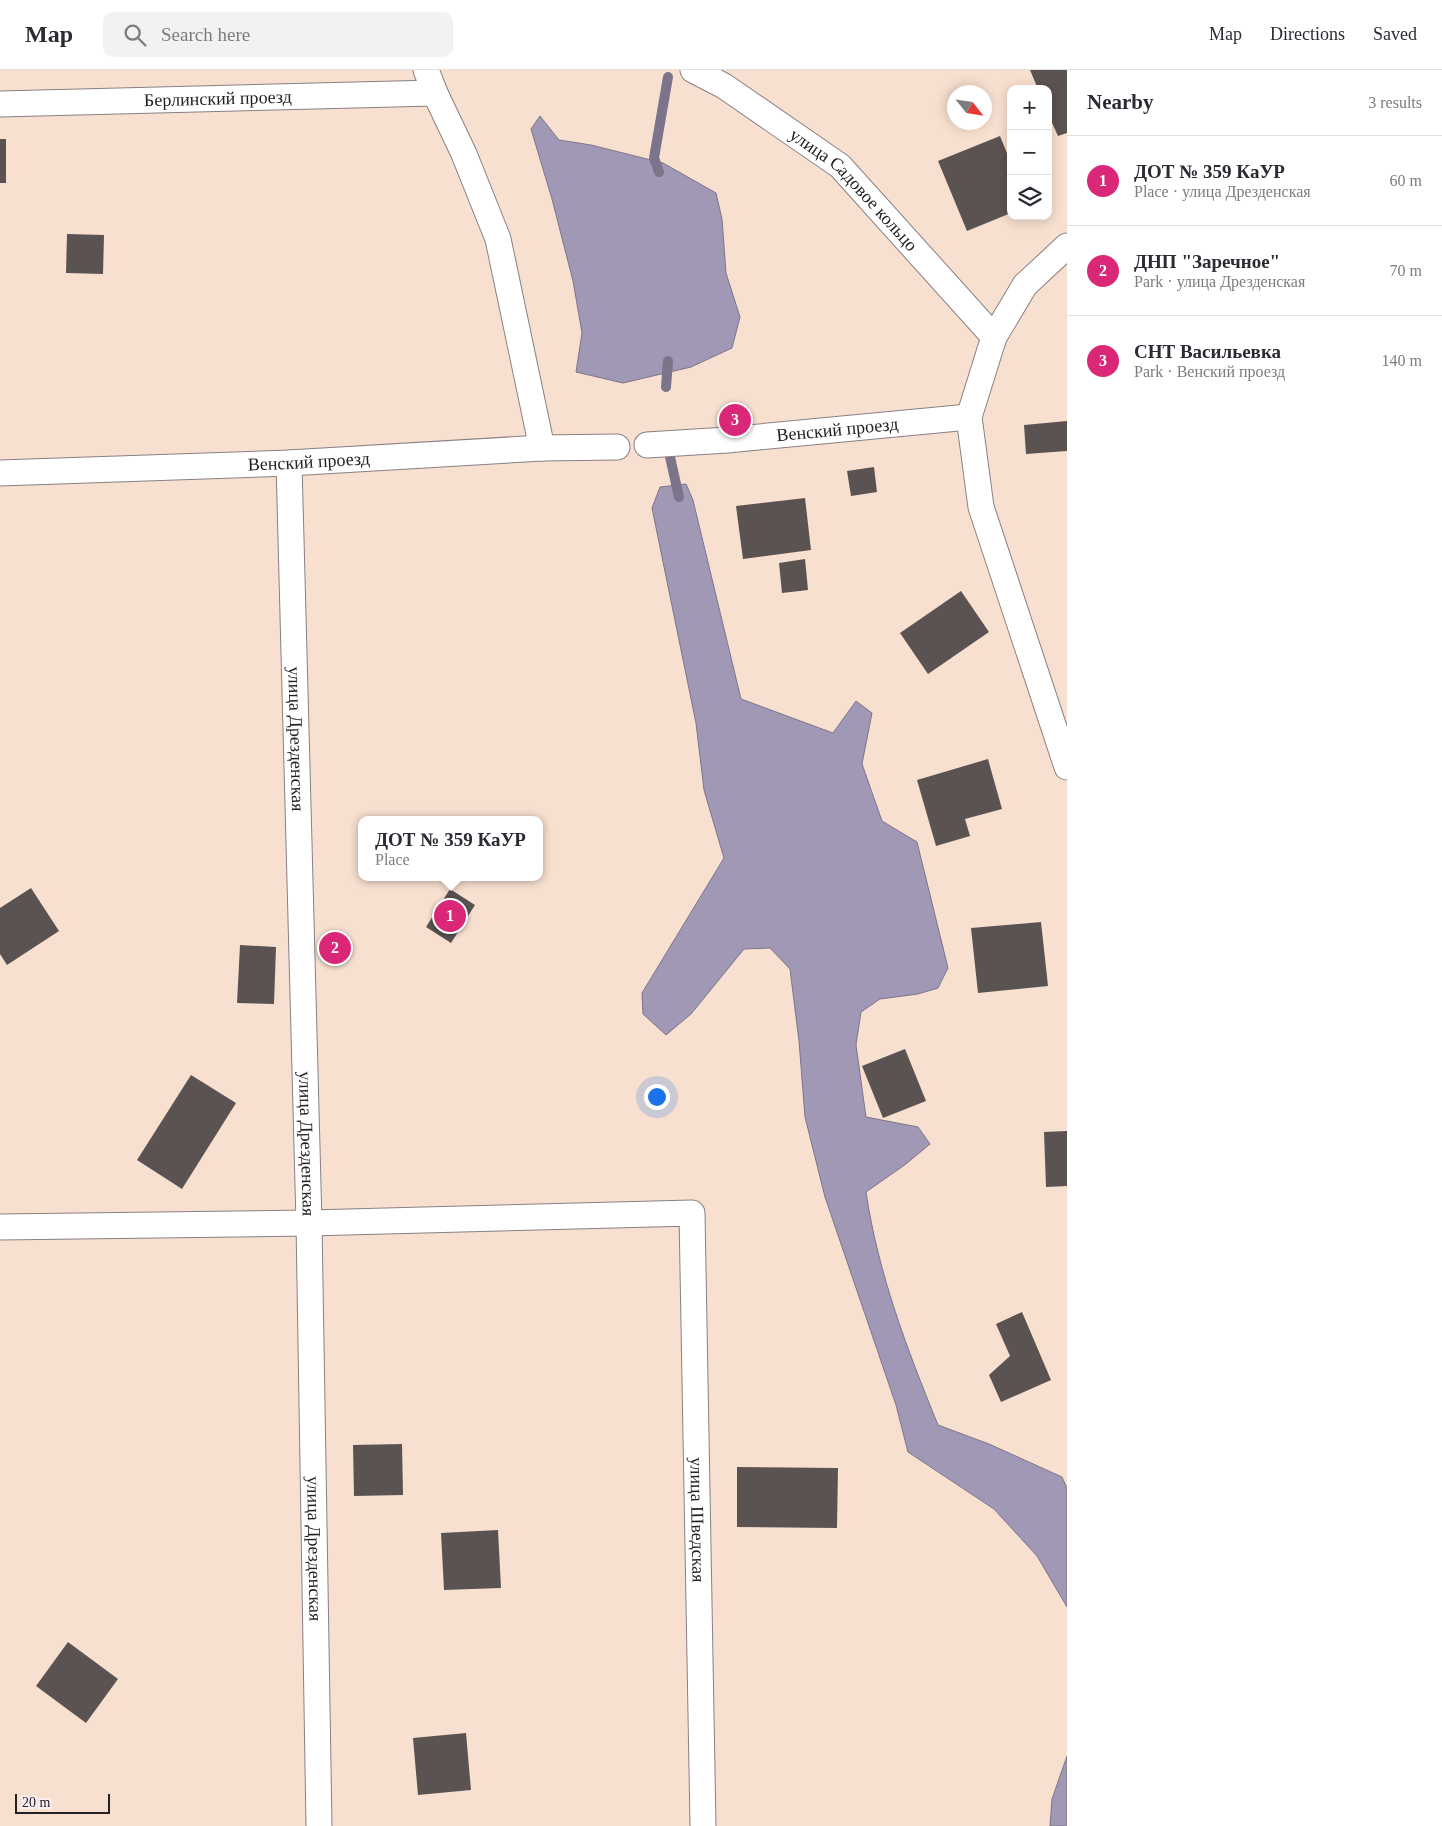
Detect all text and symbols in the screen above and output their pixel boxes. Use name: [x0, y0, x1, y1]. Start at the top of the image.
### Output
search box: [103, 12, 453, 57]
text: Map: [25, 21, 73, 47]
icon: search: [121, 21, 149, 49]
text: Search here: [161, 24, 250, 45]
text: Map: [1209, 24, 1242, 44]
text: Directions: [1270, 24, 1345, 44]
text: Saved: [1373, 24, 1417, 44]
north arrow: [947, 85, 992, 130]
map controls: [1007, 85, 1052, 220]
button: +: [1007, 85, 1052, 130]
street label: Берлинский проезд: [144, 87, 292, 110]
text: Nearby: [1087, 90, 1154, 114]
text: 3 results: [1368, 94, 1422, 111]
street label: улица Садовое кольцо: [786, 124, 922, 255]
button: −: [1007, 130, 1052, 175]
text: ДОТ № 359 КаУР: [1134, 161, 1285, 182]
text: 1: [1099, 172, 1107, 189]
text: 60 m: [1390, 172, 1422, 189]
button: layers: [1007, 175, 1052, 220]
text: Place · улица Дрезденская: [1134, 183, 1311, 200]
text: ДНП "Заречное": [1134, 251, 1280, 272]
text: 2: [1099, 262, 1107, 279]
text: 70 m: [1390, 262, 1422, 279]
text: Park · улица Дрезденская: [1134, 273, 1305, 290]
text: СНТ Васильевка: [1134, 341, 1281, 362]
text: 3: [1099, 352, 1107, 369]
text: 140 m: [1382, 352, 1422, 369]
text: Park · Венский проезд: [1134, 363, 1285, 380]
pin: 3: [719, 401, 751, 439]
street label: Венский проезд: [776, 414, 899, 445]
street label: Венский проезд: [247, 448, 370, 474]
street label: улица Дрезденская: [284, 666, 308, 812]
popup: [358, 816, 543, 881]
text: ДОТ № 359 КаУР: [375, 829, 526, 850]
text: Place: [375, 851, 410, 868]
pin: 1: [434, 897, 466, 935]
pin: 2: [319, 929, 351, 967]
street label: улица Дрезденская: [295, 1071, 319, 1216]
your location: [644, 1084, 670, 1110]
street label: улица Шведская: [686, 1457, 709, 1583]
street label: улица Дрезденская: [303, 1476, 326, 1621]
scale bar: [15, 1791, 110, 1814]
text: 20 m: [22, 1795, 50, 1810]

